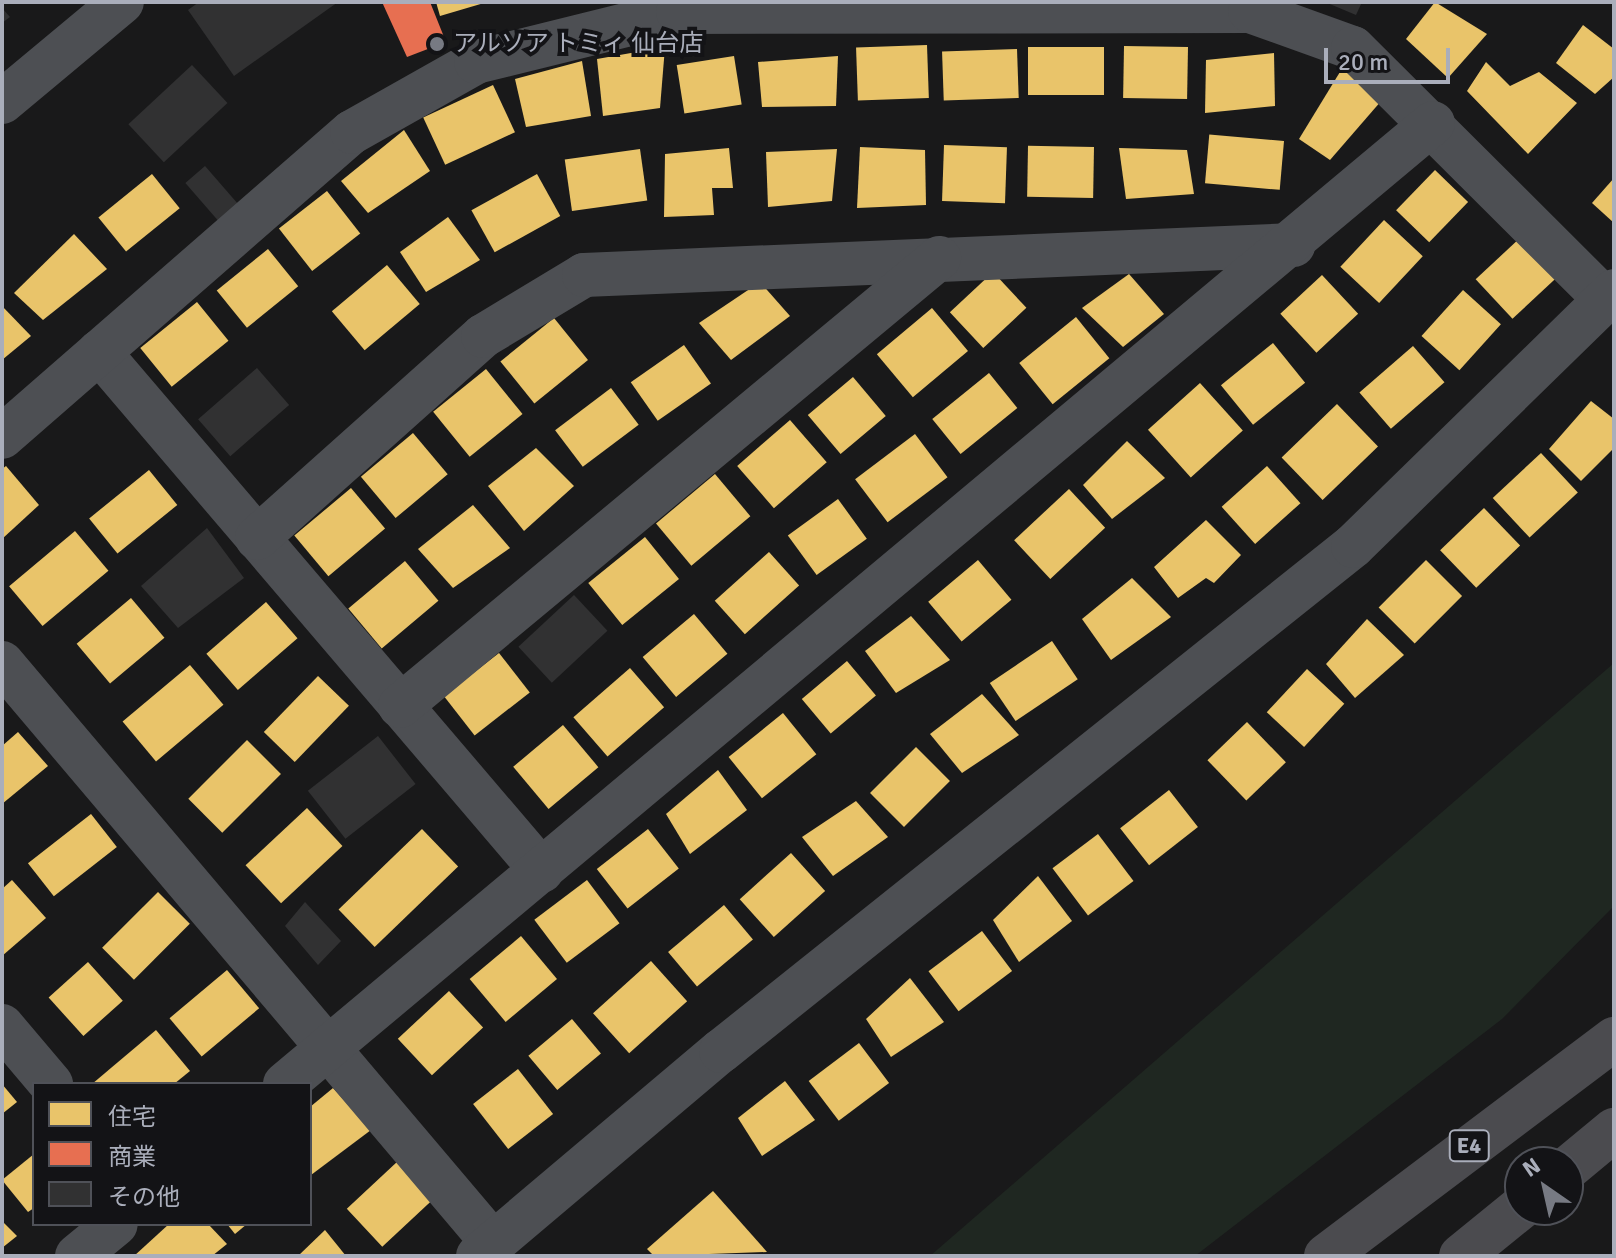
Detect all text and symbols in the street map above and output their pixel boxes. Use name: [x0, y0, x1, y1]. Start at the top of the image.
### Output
place label: アルソア トミィ 仙台店: [453, 30, 704, 58]
scale bar: [1328, 32, 1454, 82]
marker: アルソア トミィ 仙台店: [428, 35, 446, 53]
text: 20 m: [1338, 47, 1388, 77]
legend: [32, 1082, 312, 1226]
text: 住宅: [108, 1102, 156, 1132]
road number: E4: [1447, 1128, 1491, 1164]
text: 商業: [108, 1142, 156, 1172]
north arrow: [1504, 1146, 1584, 1226]
text: N: [1518, 1152, 1545, 1183]
text: その他: [108, 1182, 180, 1212]

